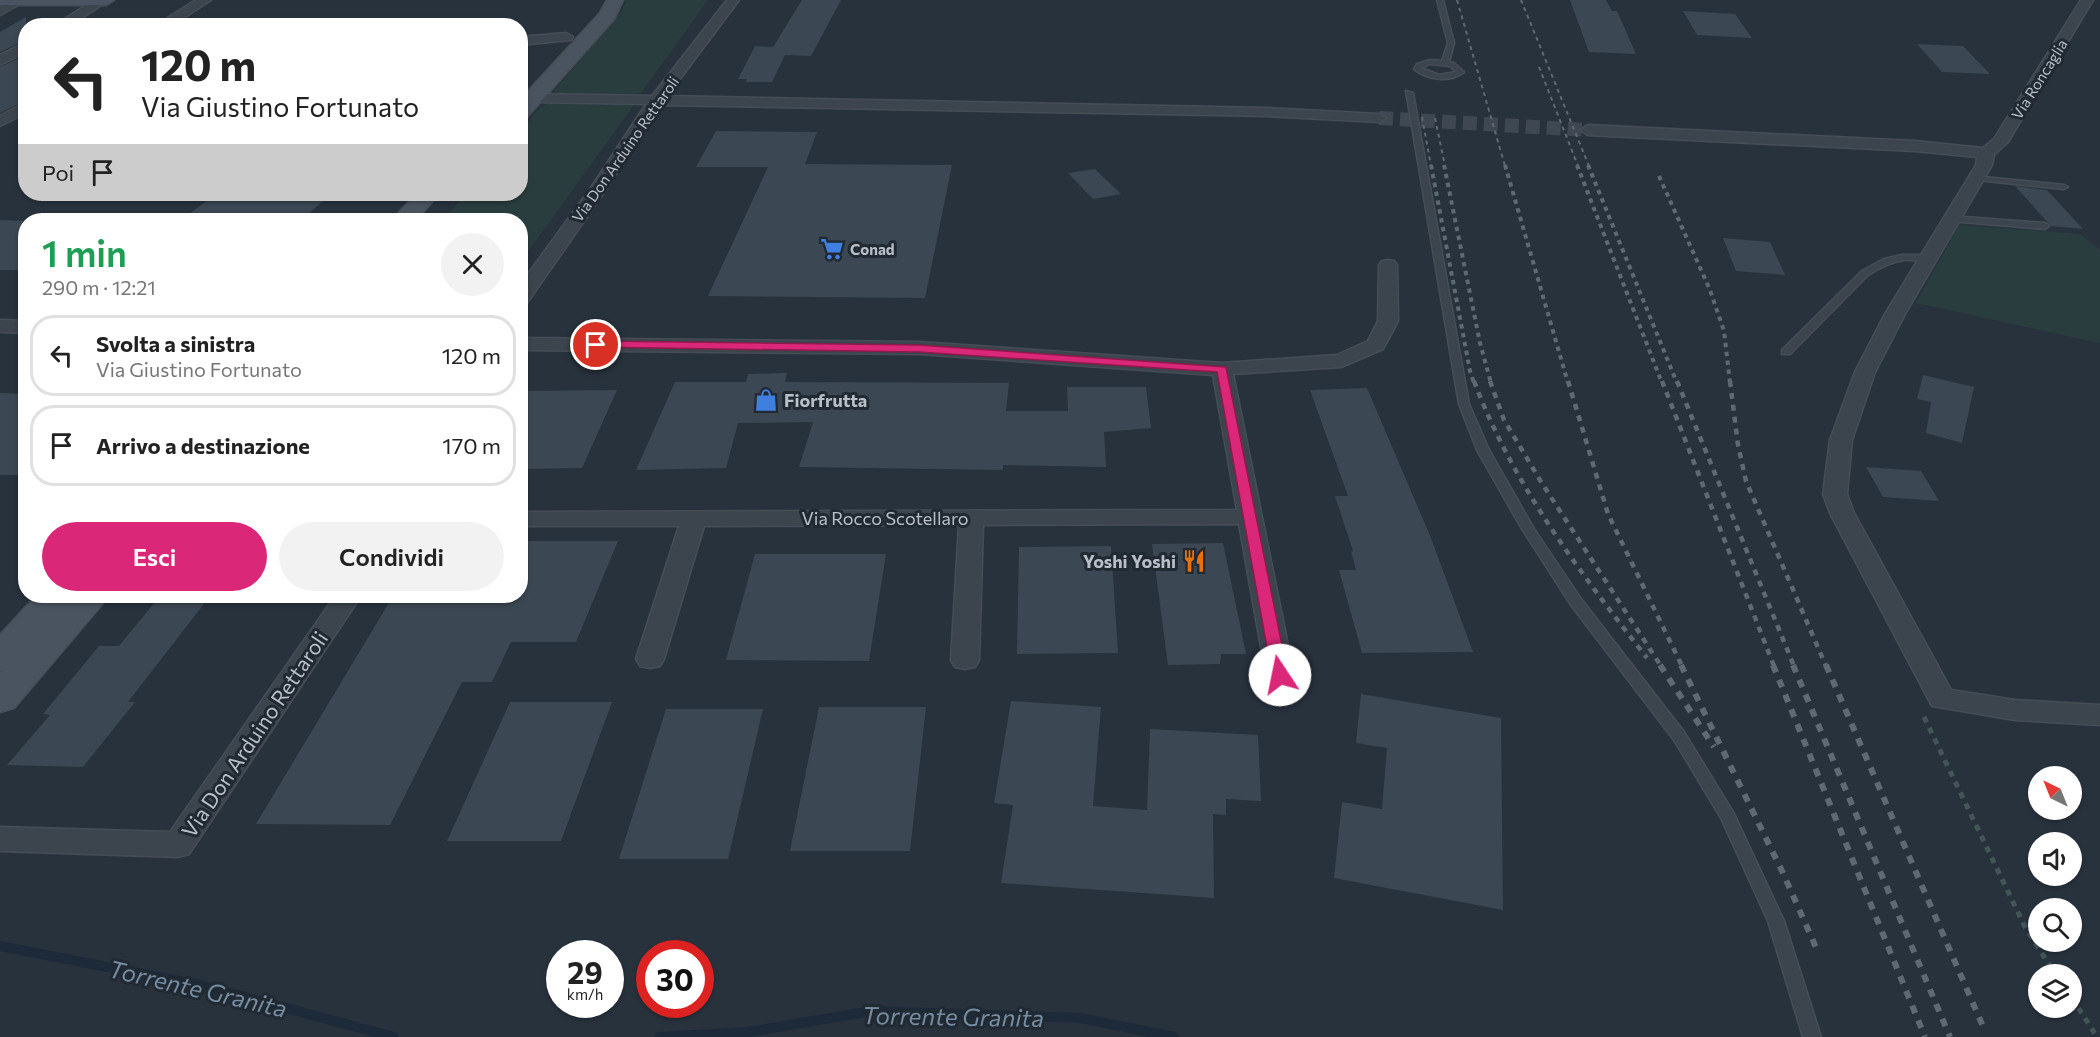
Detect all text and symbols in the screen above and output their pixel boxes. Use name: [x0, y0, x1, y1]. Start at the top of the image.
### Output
street label: Via Roncaglia: [2007, 36, 2071, 122]
text: 120 m: [141, 38, 256, 90]
icon: left: [42, 42, 120, 120]
street label: Via Don Arduino Rettaroli: [568, 73, 682, 225]
text: Via Giustino Fortunato: [141, 90, 419, 123]
icon: arrive: [86, 156, 119, 189]
text: Poi: [42, 159, 74, 186]
text: 1 min: [42, 230, 127, 274]
button: close: [441, 233, 504, 296]
supermarket icon: Conad: [819, 236, 845, 262]
place label: Conad: [850, 240, 895, 258]
text: 290 m · 12:21: [42, 275, 156, 299]
pin: [570, 319, 621, 370]
icon: arrive: [579, 328, 612, 361]
text: Svolta a sinistra: [96, 330, 255, 357]
icon: left: [45, 339, 78, 372]
text: 120 m: [442, 342, 501, 369]
text: Via Giustino Fortunato: [96, 357, 302, 381]
shop icon: Fiorfrutta: [753, 387, 779, 413]
place label: Fiorfrutta: [784, 389, 867, 411]
icon: arrive: [45, 429, 78, 462]
text: Arrivo a destinazione: [96, 432, 310, 459]
text: 170 m: [442, 432, 501, 459]
street label: Via Rocco Scotellaro: [801, 507, 969, 529]
button: Esci: [42, 522, 267, 591]
button: Condividi: [279, 522, 504, 591]
restaurant icon: Yoshi Yoshi: [1181, 548, 1207, 574]
place label: Yoshi Yoshi: [1083, 550, 1176, 572]
street label: Via Don Arduino Rettaroli: [176, 626, 332, 842]
position arrow: [1248, 643, 1312, 707]
north arrow: [2028, 766, 2082, 820]
map controls: [2028, 766, 2082, 1018]
button: sound: [2028, 832, 2082, 886]
button: search: [2028, 898, 2082, 952]
speed limit sign: 30: [636, 940, 714, 1018]
water label: Torrente Granita: [106, 953, 290, 1023]
text: 29: [567, 953, 603, 990]
button: layers: [2028, 964, 2082, 1018]
text: km/h: [567, 985, 603, 1003]
water label: Torrente Granita: [862, 1000, 1044, 1032]

